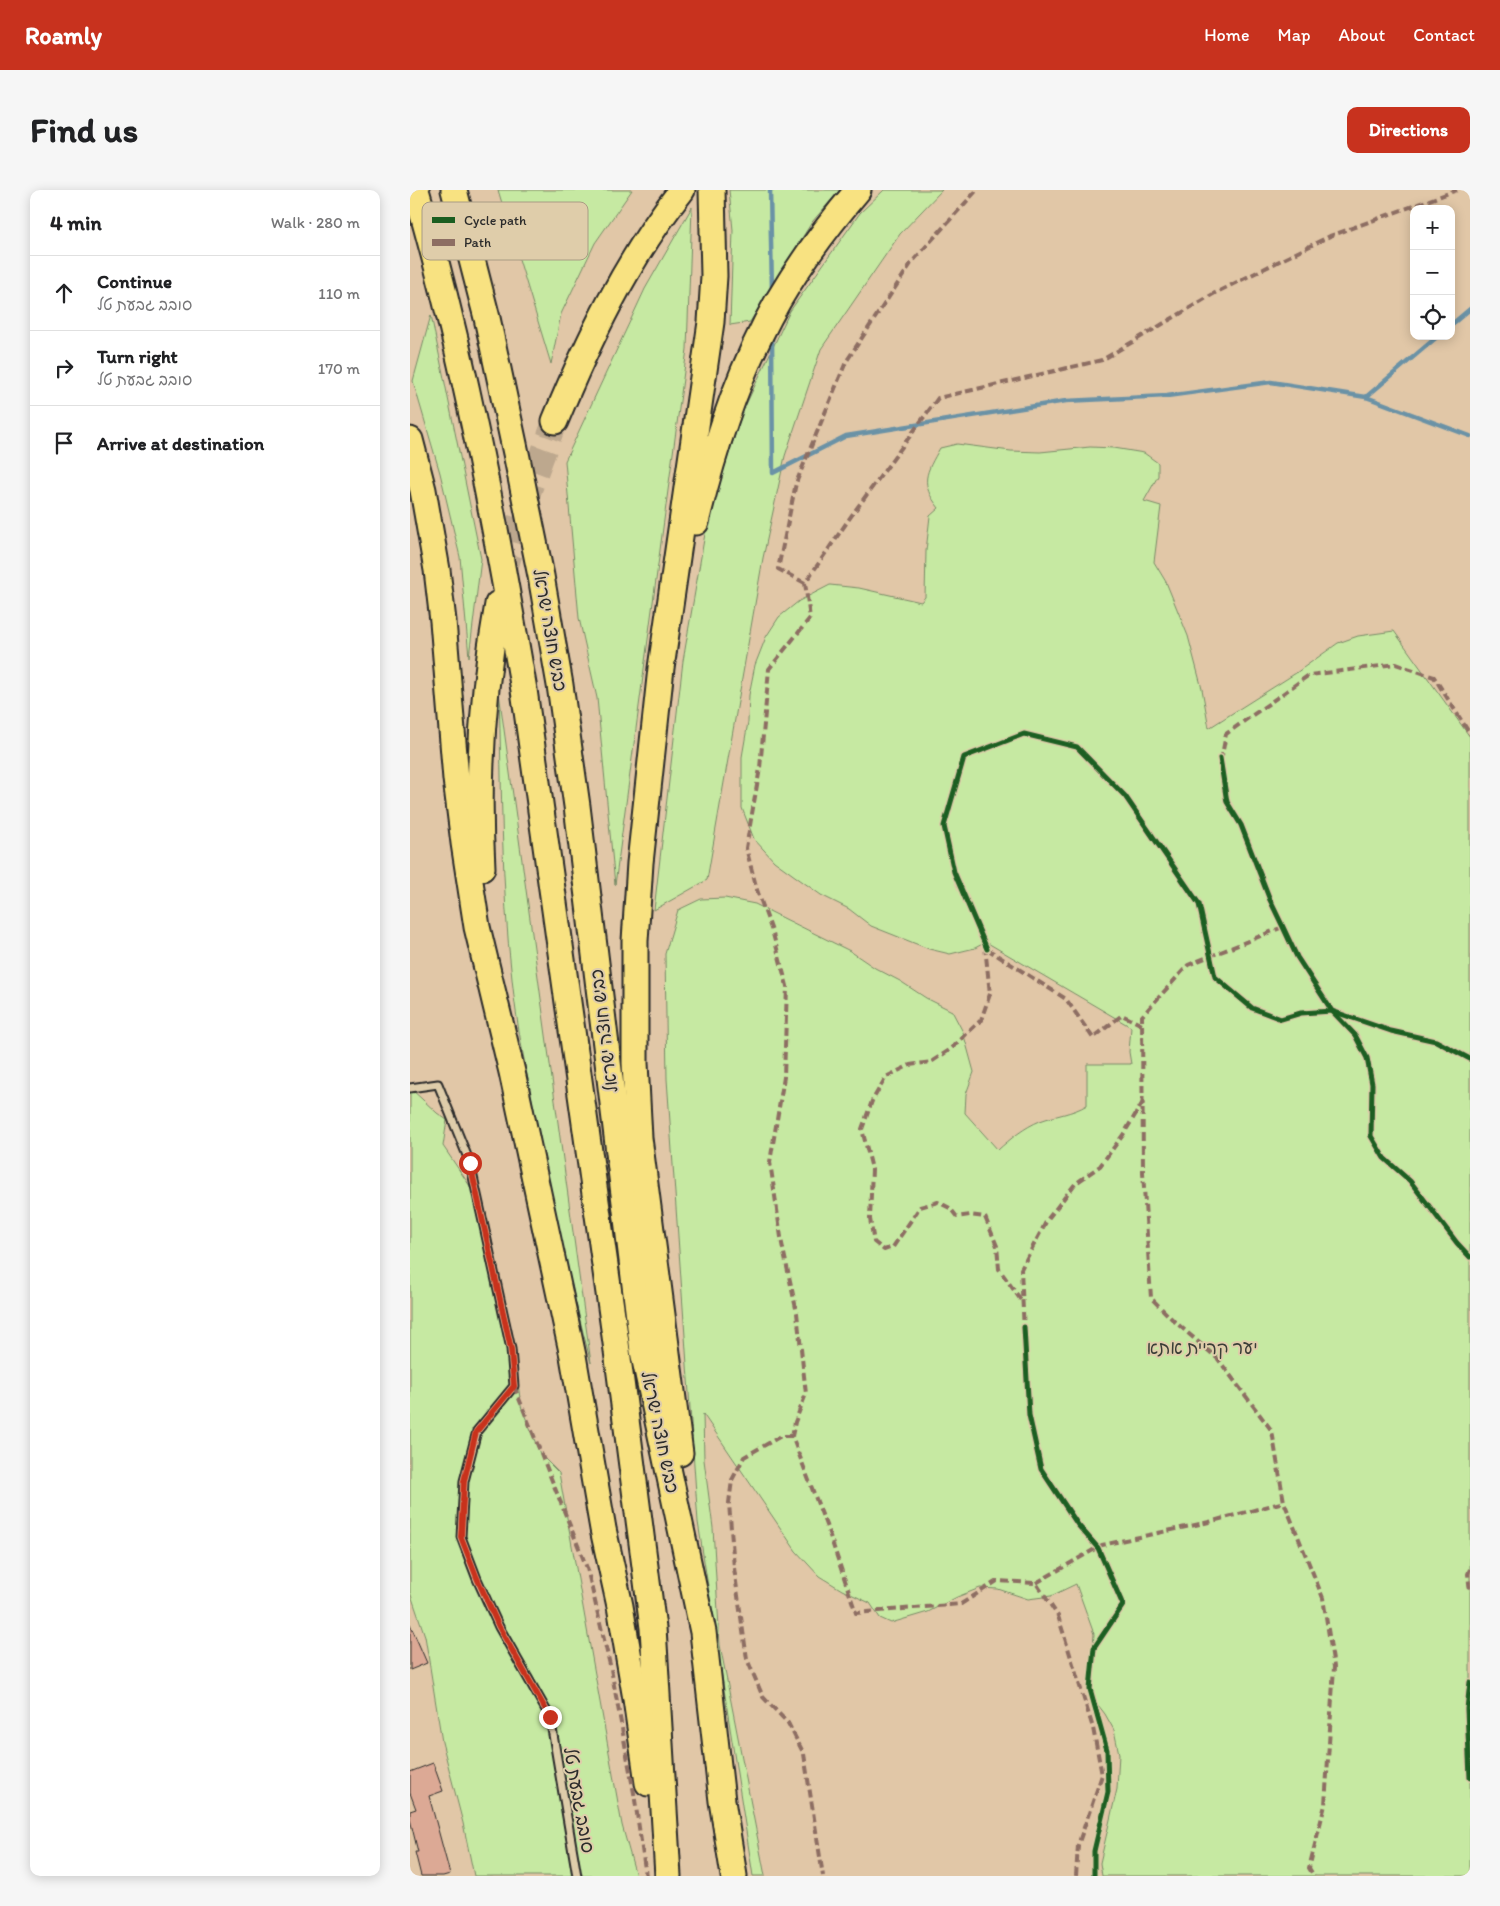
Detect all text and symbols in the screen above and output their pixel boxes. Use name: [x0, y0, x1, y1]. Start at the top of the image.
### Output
text: Roamly: [25, 21, 102, 50]
text: Home: [1204, 24, 1250, 46]
text: Map: [1278, 24, 1311, 46]
text: About: [1339, 24, 1385, 46]
text: Contact: [1413, 24, 1475, 46]
button: Directions: [1347, 107, 1470, 153]
text: Find us: [30, 109, 138, 151]
legend: [422, 202, 588, 260]
map controls: [1410, 205, 1455, 340]
button: +: [1410, 205, 1455, 250]
text: 4 min: [50, 210, 102, 235]
text: Cycle path: [464, 212, 527, 229]
text: Walk · 280 m: [271, 213, 360, 232]
text: Path: [464, 234, 491, 251]
button: −: [1410, 250, 1455, 295]
text: Continue: [97, 270, 172, 293]
icon: ahead: [50, 279, 78, 307]
text: 110 m: [318, 284, 360, 303]
text: סובב גבעת טל: [97, 295, 192, 314]
button: locate: [1410, 295, 1455, 340]
text: Turn right: [97, 345, 178, 368]
icon: right: [50, 354, 78, 382]
text: 170 m: [318, 359, 360, 378]
text: סובב גבעת טל: [97, 370, 192, 389]
icon: arrive: [50, 429, 78, 457]
text: Arrive at destination: [97, 432, 264, 455]
street label: כביש חוצה ישראל: [528, 567, 572, 693]
street label: כביש חוצה ישראל: [586, 968, 622, 1094]
route start: [459, 1152, 482, 1175]
park label: יער קריית אתא: [1146, 1337, 1258, 1359]
street label: כביש חוצה ישראל: [636, 1369, 684, 1495]
route end: [539, 1706, 562, 1729]
street label: סובב גבעת טל: [559, 1745, 599, 1855]

